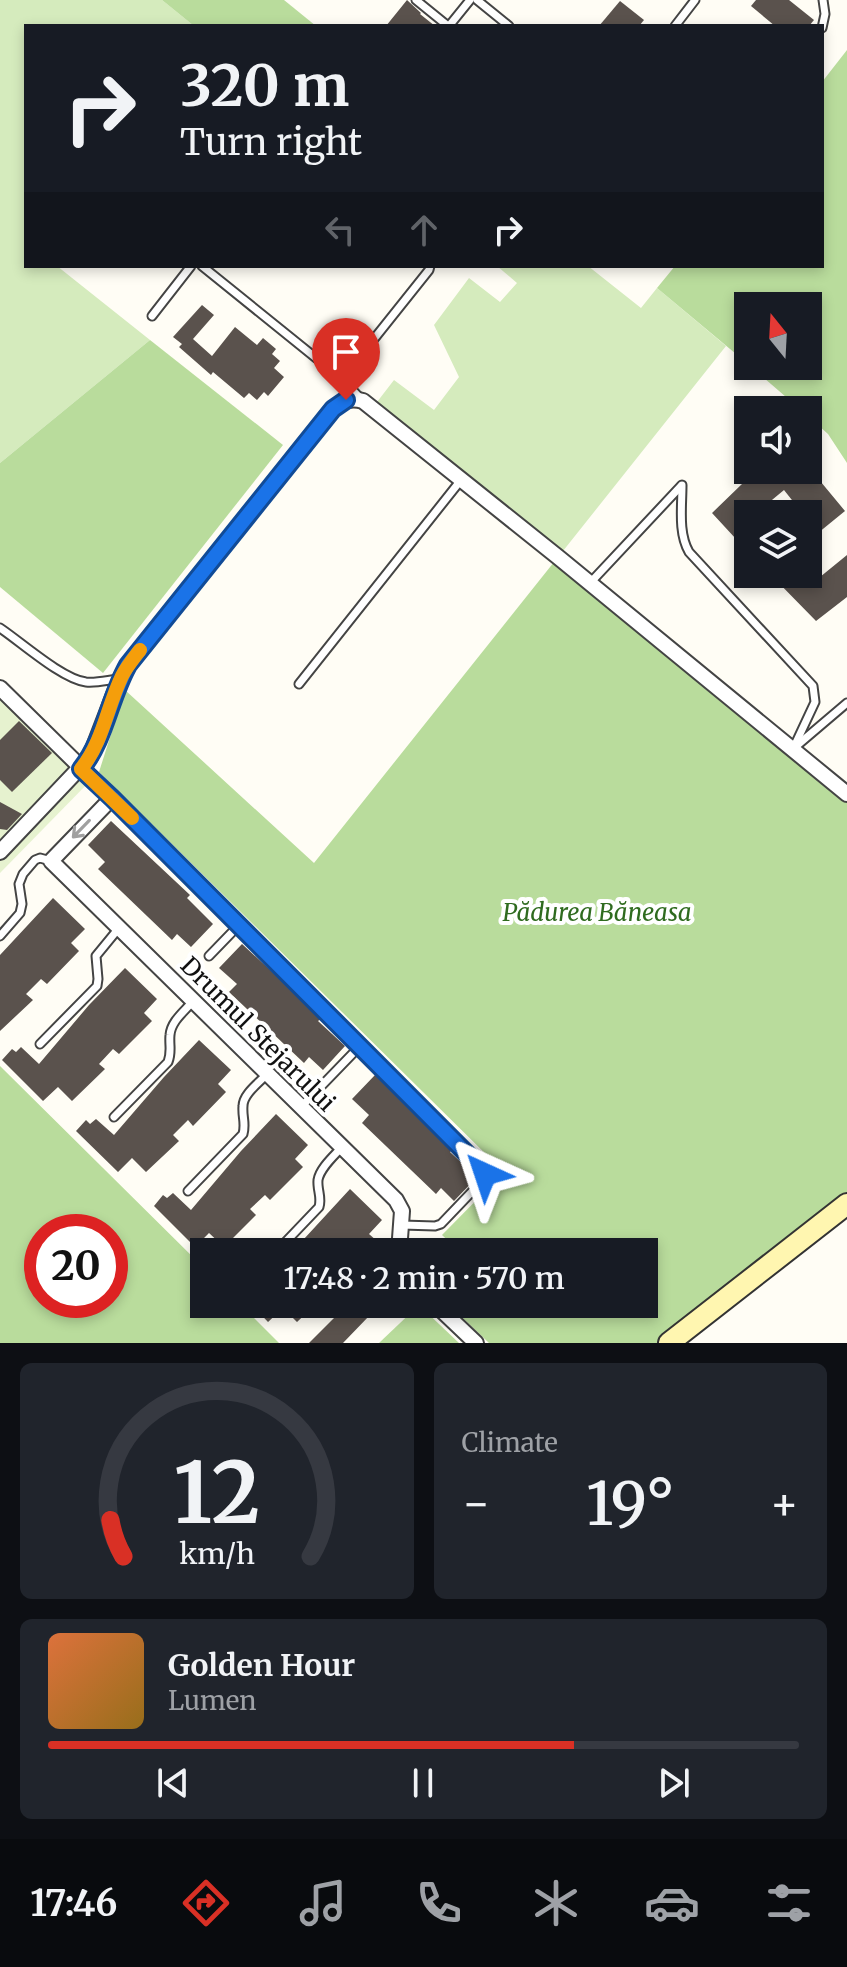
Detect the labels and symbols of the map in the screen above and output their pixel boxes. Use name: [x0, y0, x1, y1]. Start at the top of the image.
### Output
north arrow: [734, 292, 822, 380]
pin: [312, 318, 380, 400]
one-way arrow: [73, 819, 91, 839]
park label: Pădurea Băneasa: [502, 897, 692, 928]
street label: Drumul Stejarului: [174, 950, 342, 1118]
position arrow: [443, 1132, 527, 1216]
speed limit sign: 20: [24, 1214, 128, 1318]

